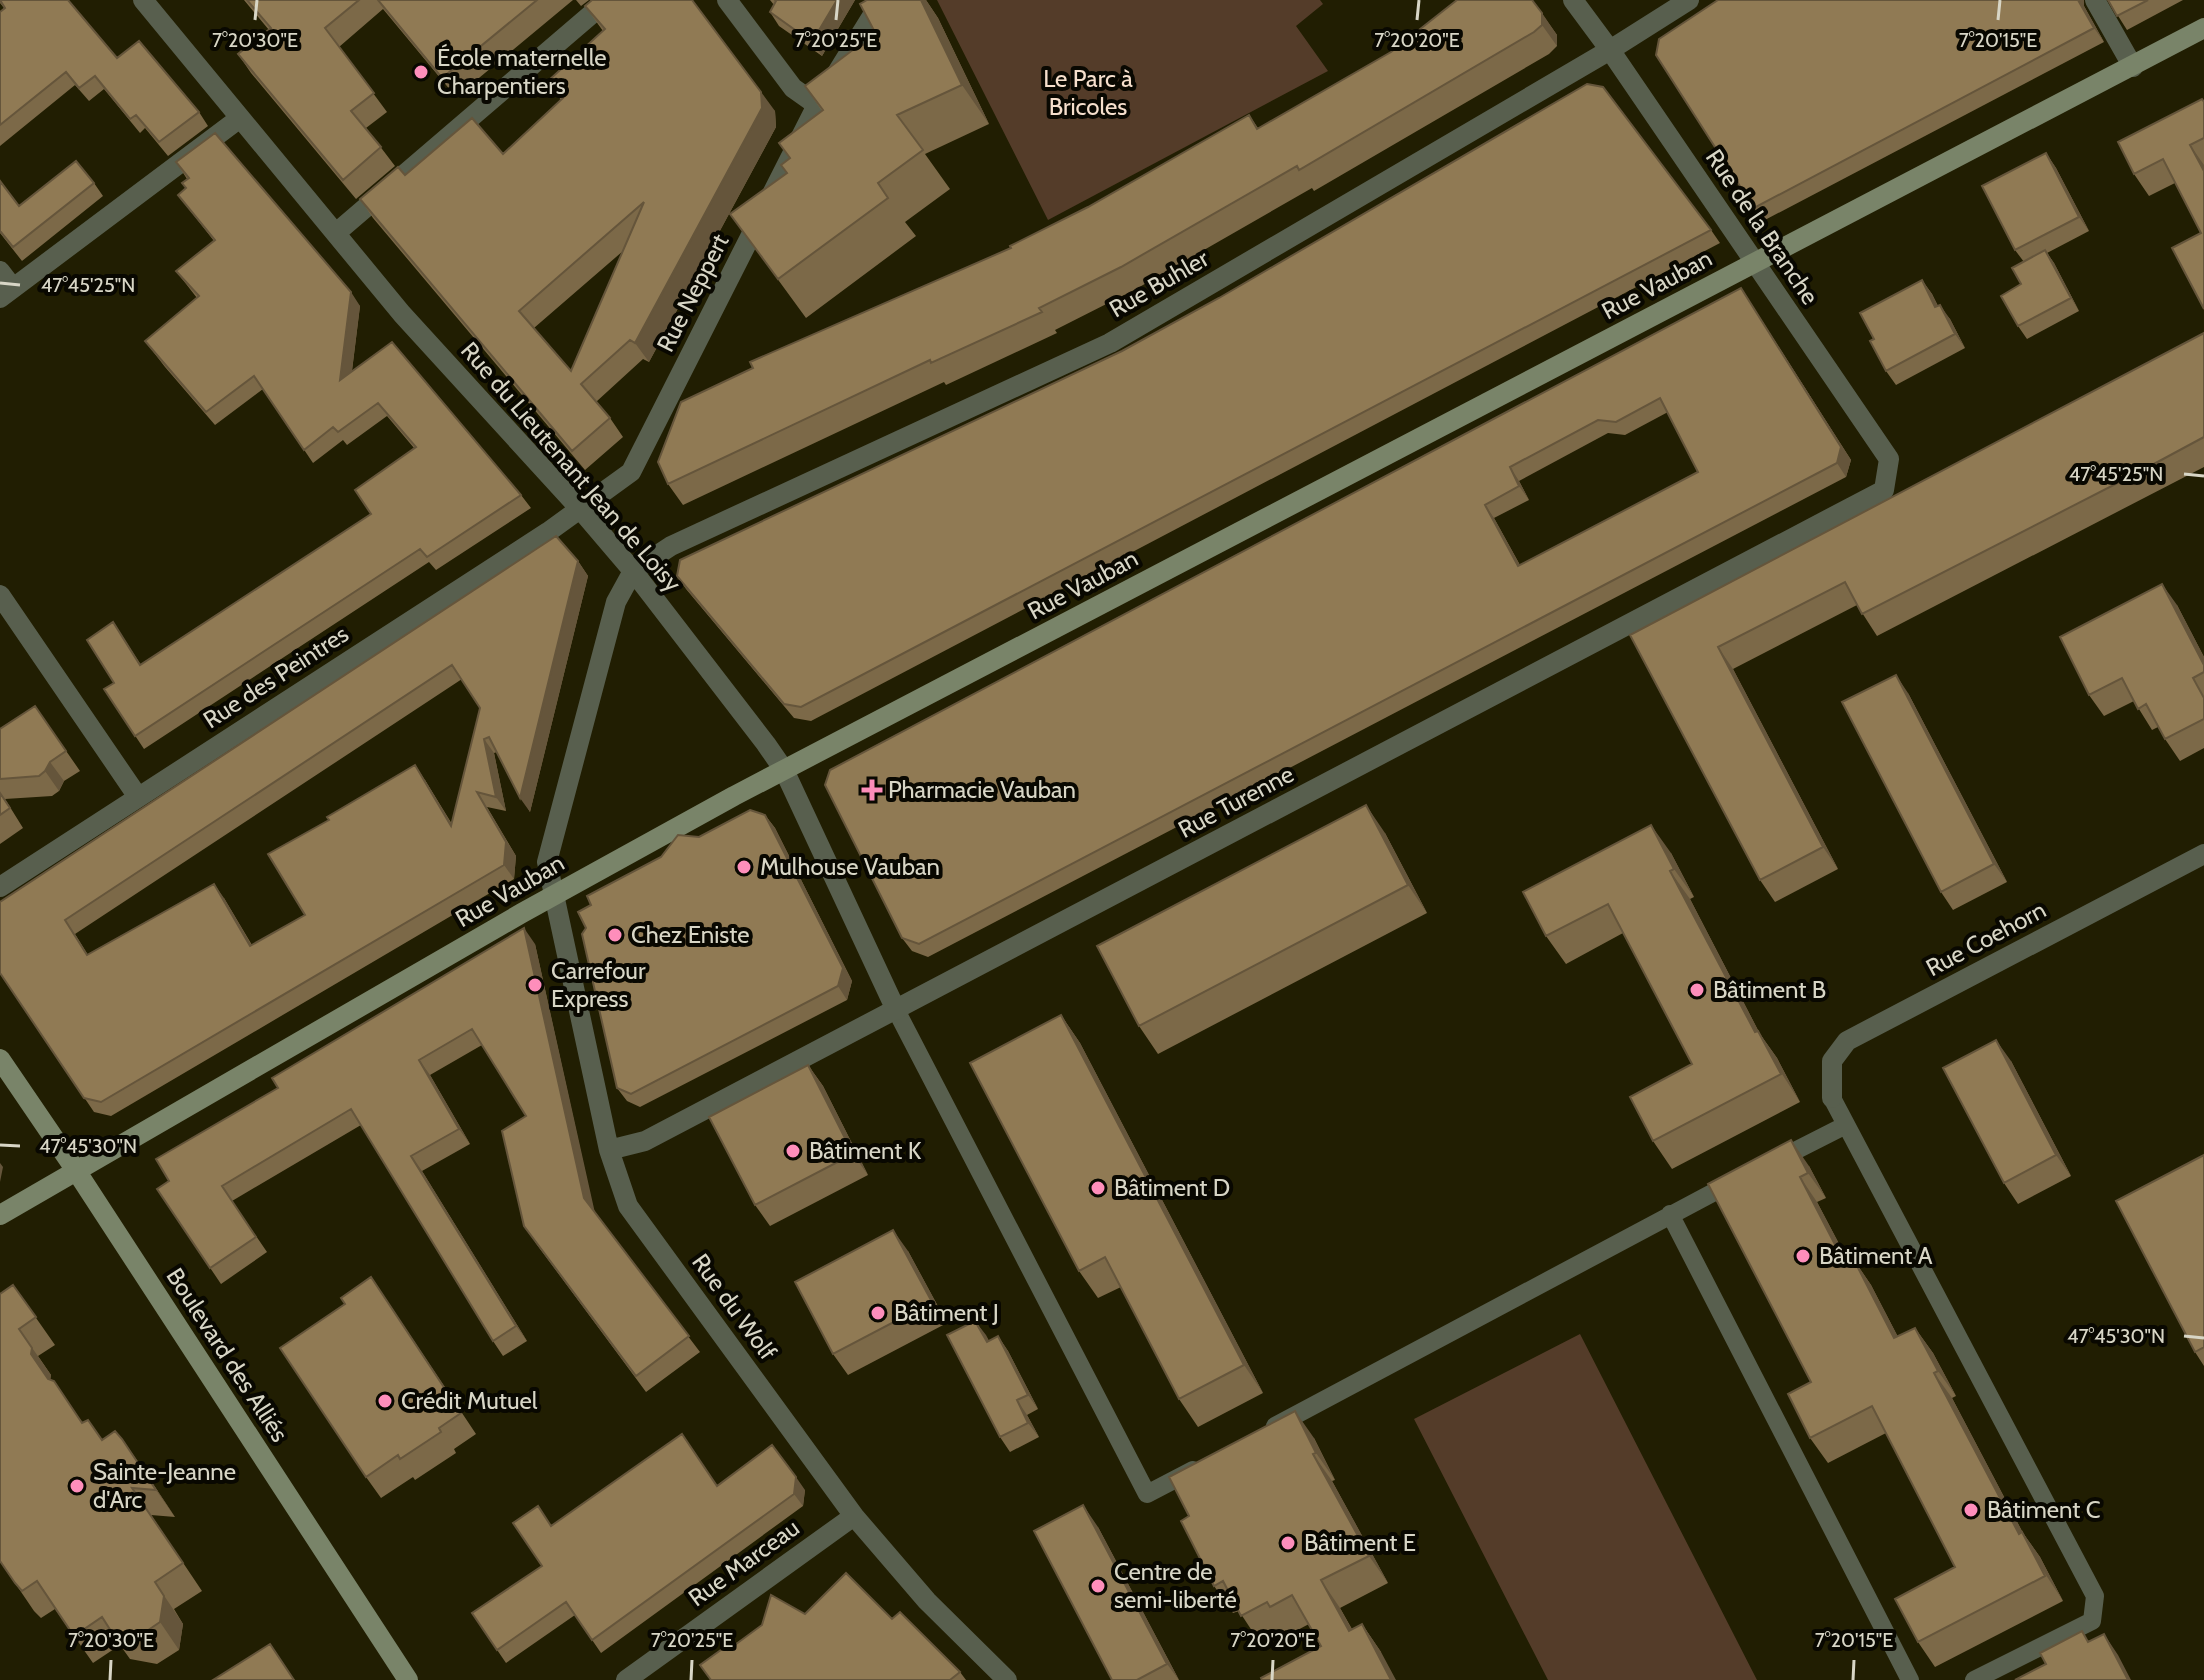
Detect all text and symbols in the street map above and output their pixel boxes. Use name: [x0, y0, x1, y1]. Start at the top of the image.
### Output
text: 7°20'30"E: [212, 28, 298, 52]
text: 7°20'25"E: [795, 28, 877, 52]
text: 7°20'20"E: [1374, 28, 1460, 52]
text: 7°20'15"E: [1959, 28, 2037, 52]
place label: École maternelle Charpentiers: [437, 43, 606, 100]
marker: École maternelle Charpentiers: [412, 63, 430, 81]
park label: Le Parc à Bricoles: [1043, 64, 1133, 121]
street label: Rue de la Branche: [1700, 144, 1825, 310]
street label: Rue Neppert: [651, 229, 735, 356]
street label: Rue Buhler: [1104, 243, 1214, 324]
street label: Rue Vauban: [1597, 243, 1717, 326]
text: 47°45'25"N: [41, 273, 135, 297]
street label: Rue du Lieutenant Jean de Loisy: [455, 336, 688, 597]
text: 47°45'25"N: [2069, 462, 2163, 486]
street label: Rue Vauban: [1023, 543, 1143, 626]
street label: Rue des Peintres: [198, 619, 354, 734]
street label: Rue Turenne: [1173, 759, 1298, 844]
place label: Pharmacie Vauban: [888, 775, 1076, 804]
marker: Pharmacie Vauban: [863, 781, 881, 799]
street label: Rue Vauban: [450, 848, 569, 933]
place label: Mulhouse Vauban: [760, 852, 940, 881]
marker: Mulhouse Vauban: [735, 858, 753, 876]
street label: Rue Coehorn: [1921, 895, 2051, 982]
place label: Chez Eniste: [631, 920, 750, 949]
marker: Chez Eniste: [606, 926, 624, 944]
place label: Carrefour Express: [551, 956, 646, 1013]
place label: Bâtiment B: [1713, 975, 1826, 1004]
marker: Carrefour Express: [526, 976, 544, 994]
marker: Bâtiment B: [1688, 981, 1706, 999]
text: 47°45'30"N: [39, 1134, 137, 1158]
place label: Bâtiment K: [809, 1136, 922, 1165]
marker: Bâtiment K: [784, 1142, 802, 1160]
place label: Bâtiment D: [1114, 1173, 1230, 1202]
marker: Bâtiment D: [1089, 1179, 1107, 1197]
place label: Bâtiment A: [1819, 1241, 1933, 1270]
marker: Bâtiment A: [1794, 1247, 1812, 1265]
street label: Rue du Wolf: [686, 1248, 783, 1366]
street label: Boulevard des Alliés: [160, 1262, 294, 1447]
place label: Bâtiment J: [894, 1298, 999, 1327]
marker: Bâtiment J: [869, 1304, 887, 1322]
text: 47°45'30"N: [2067, 1324, 2165, 1348]
place label: Crédit Mutuel: [401, 1386, 538, 1415]
marker: Crédit Mutuel: [376, 1392, 394, 1410]
place label: Sainte-Jeanne d'Arc: [93, 1457, 236, 1514]
marker: Sainte-Jeanne d'Arc: [68, 1477, 86, 1495]
place label: Bâtiment C: [1987, 1495, 2101, 1524]
marker: Bâtiment C: [1962, 1501, 1980, 1519]
street label: Rue Marceau: [683, 1513, 805, 1612]
place label: Bâtiment E: [1304, 1528, 1416, 1557]
marker: Bâtiment E: [1279, 1534, 1297, 1552]
place label: Centre de semi-liberté: [1114, 1557, 1237, 1614]
marker: Centre de semi-liberté: [1089, 1577, 1107, 1595]
text: 7°20'30"E: [68, 1628, 154, 1652]
text: 7°20'25"E: [651, 1628, 733, 1652]
text: 7°20'20"E: [1230, 1628, 1316, 1652]
text: 7°20'15"E: [1815, 1628, 1893, 1652]

